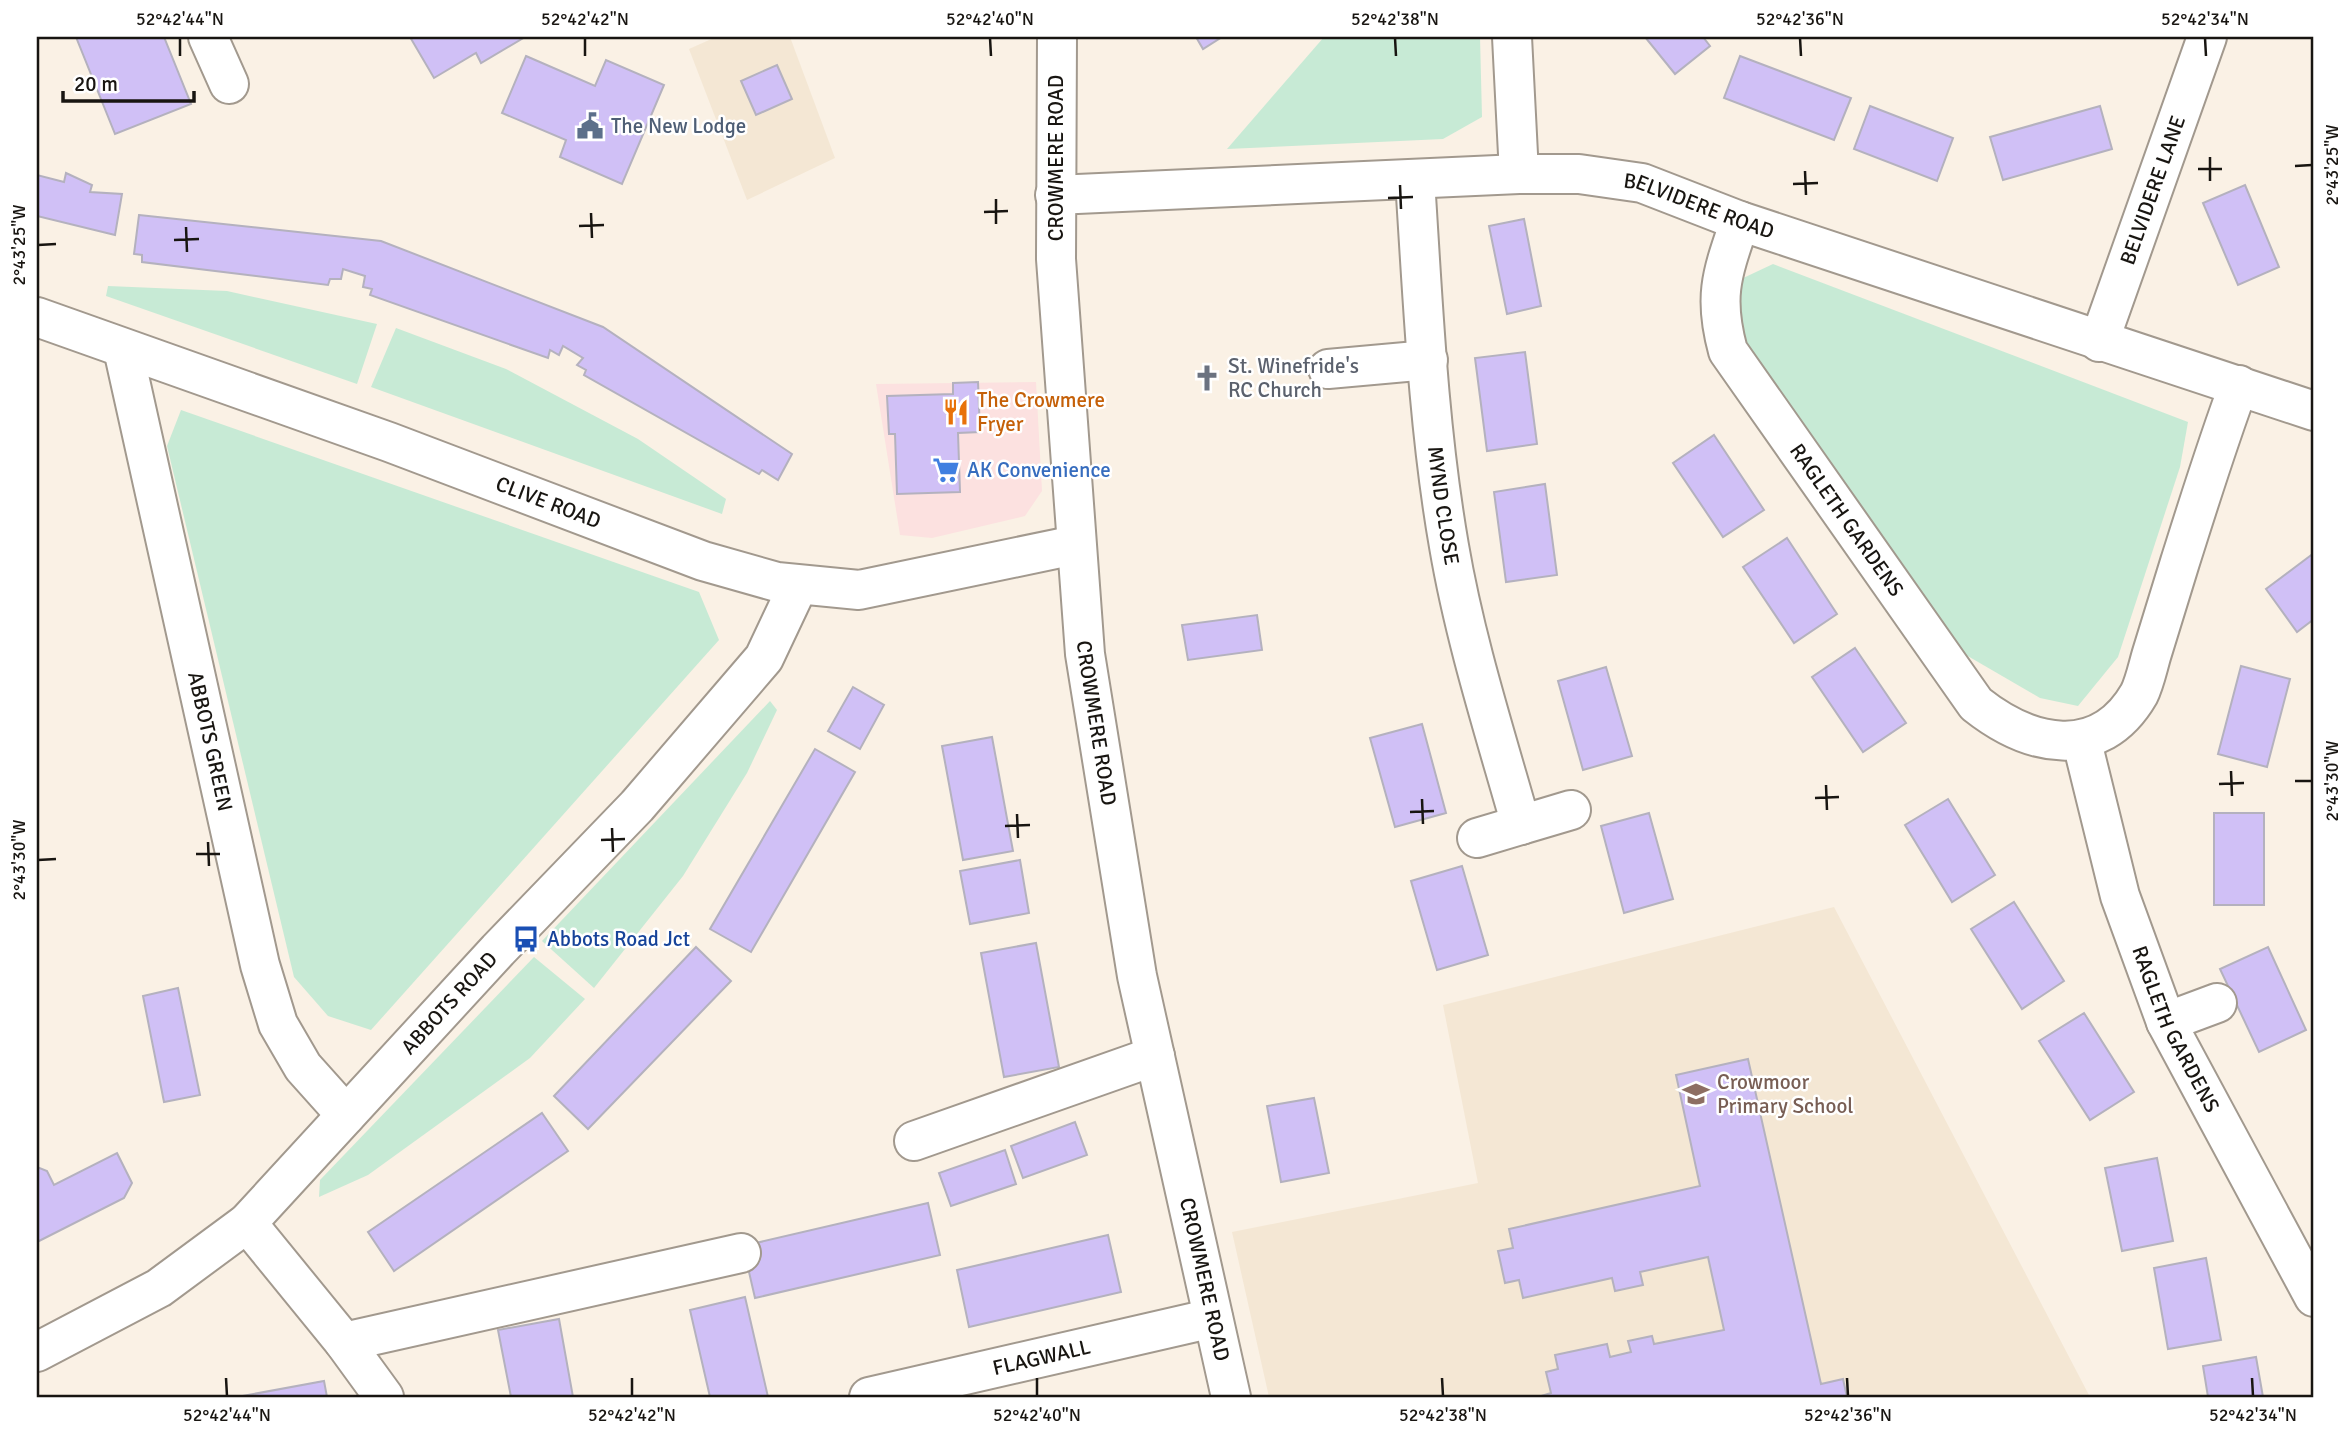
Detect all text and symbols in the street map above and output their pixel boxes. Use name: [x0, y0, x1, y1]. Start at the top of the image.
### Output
text: 52°42'44"N: [136, 8, 224, 30]
text: 52°42'42"N: [541, 8, 629, 30]
text: 52°42'40"N: [946, 8, 1034, 30]
text: 52°42'38"N: [1351, 8, 1439, 30]
text: 52°42'36"N: [1756, 8, 1844, 30]
text: 52°42'34"N: [2161, 8, 2249, 30]
scale bar: [63, 60, 194, 104]
text: 20 m: [74, 71, 118, 97]
street label: CROWMERE ROAD: [1043, 75, 1069, 241]
public building icon: The New Lodge: [575, 111, 605, 141]
street label: BELVIDERE LANE: [2114, 112, 2191, 268]
place label: The New Lodge: [611, 113, 746, 139]
text: 2°43'25"W: [2321, 124, 2343, 206]
street label: BELVIDERE ROAD: [1622, 168, 1778, 244]
text: 2°43'25"W: [8, 204, 30, 286]
place label: St. Winefride's RC Church: [1228, 353, 1359, 403]
church icon: St. Winefride's RC Church: [1192, 363, 1222, 393]
place label: The Crowmere Fryer: [977, 387, 1105, 437]
restaurant icon: The Crowmere Fryer: [941, 397, 971, 427]
street label: RAGLETH GARDENS: [1784, 439, 1909, 602]
street label: MYND CLOSE: [1422, 445, 1465, 567]
supermarket icon: AK Convenience: [931, 455, 961, 485]
place label: AK Convenience: [967, 457, 1111, 483]
street label: CLIVE ROAD: [492, 471, 605, 534]
street label: CROWMERE ROAD: [1071, 640, 1122, 807]
street label: ABBOTS GREEN: [182, 669, 238, 814]
text: 2°43'30"W: [2321, 740, 2343, 822]
text: 2°43'30"W: [8, 819, 30, 901]
bus stop icon: Abbots Road Jct: [511, 924, 541, 954]
place label: Abbots Road Jct: [547, 926, 690, 952]
street label: RAGLETH GARDENS: [2126, 942, 2225, 1117]
street label: ABBOTS ROAD: [396, 946, 503, 1060]
place label: Crowmoor Primary School: [1717, 1069, 1853, 1119]
school or university icon: Crowmoor Primary School: [1681, 1079, 1711, 1109]
street label: CROWMERE ROAD: [1174, 1195, 1236, 1363]
street label: FLAGWALL: [990, 1334, 1093, 1381]
text: 52°42'44"N: [183, 1404, 271, 1426]
text: 52°42'42"N: [588, 1404, 676, 1426]
text: 52°42'40"N: [993, 1404, 1081, 1426]
text: 52°42'38"N: [1399, 1404, 1487, 1426]
text: 52°42'36"N: [1804, 1404, 1892, 1426]
text: 52°42'34"N: [2209, 1404, 2297, 1426]

